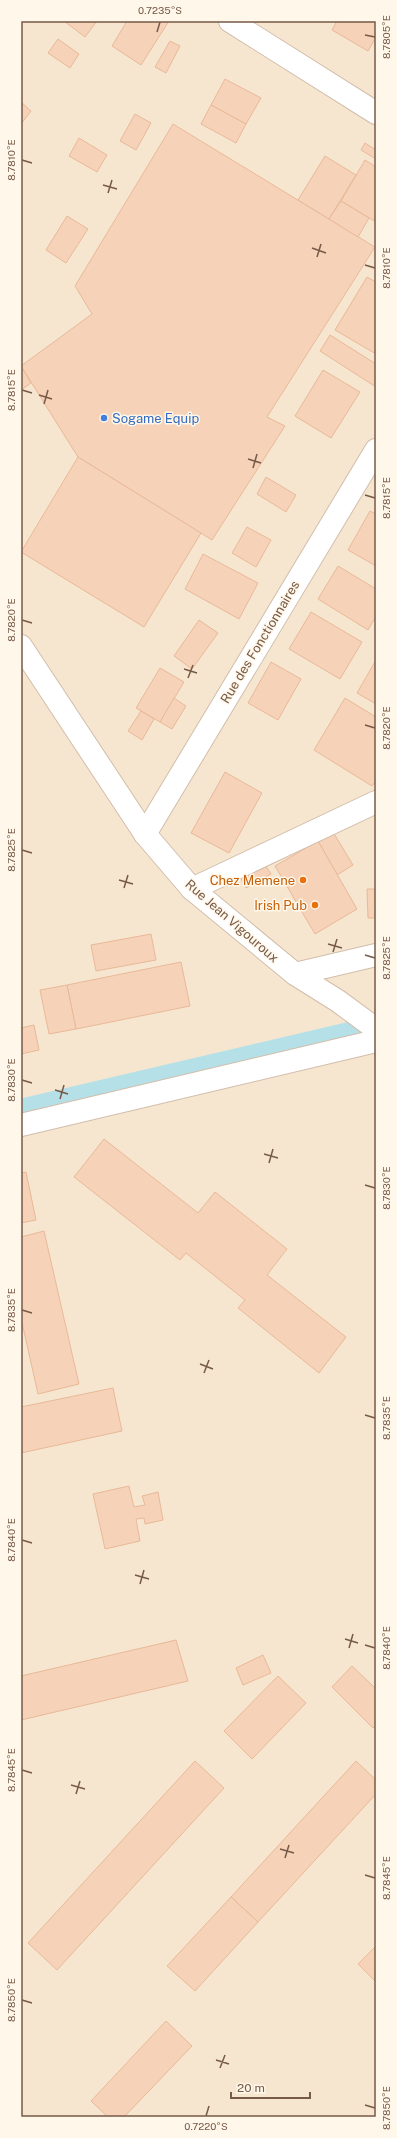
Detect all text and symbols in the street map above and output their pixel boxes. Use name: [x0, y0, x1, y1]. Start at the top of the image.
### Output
text: 0.7235°S: [138, 4, 182, 16]
text: 8.7805°E: [380, 15, 392, 59]
text: 8.7810°E: [5, 139, 17, 181]
text: 8.7810°E: [380, 247, 392, 289]
text: 8.7815°E: [5, 369, 17, 411]
place label: Sogame Equip: [112, 411, 199, 426]
marker: Sogame Equip: [99, 413, 109, 423]
text: 8.7815°E: [380, 477, 392, 519]
street label: Rue des Fonctionnaires: [217, 578, 303, 706]
text: 8.7820°E: [5, 598, 17, 642]
text: 8.7820°E: [380, 706, 392, 750]
text: 8.7825°E: [5, 828, 17, 872]
place label: Chez Memene: [210, 873, 295, 888]
marker: Chez Memene: [298, 875, 308, 885]
street label: Rue Jean Vigouroux: [182, 876, 282, 966]
place label: Irish Pub: [254, 898, 307, 913]
marker: Irish Pub: [310, 900, 320, 910]
text: 8.7825°E: [380, 936, 392, 980]
text: 8.7830°E: [5, 1058, 17, 1102]
text: 8.7830°E: [380, 1166, 392, 1210]
text: 8.7835°E: [5, 1288, 17, 1332]
text: 8.7835°E: [380, 1396, 392, 1440]
text: 8.7840°E: [5, 1518, 17, 1562]
text: 8.7840°E: [380, 1626, 392, 1670]
text: 8.7845°E: [5, 1748, 17, 1792]
text: 8.7845°E: [380, 1856, 392, 1900]
text: 8.7850°E: [5, 1978, 17, 2022]
scale bar: [231, 2074, 310, 2100]
text: 20 m: [237, 2081, 265, 2095]
text: 8.7850°E: [380, 2086, 392, 2130]
text: 0.7220°S: [184, 2120, 228, 2132]

